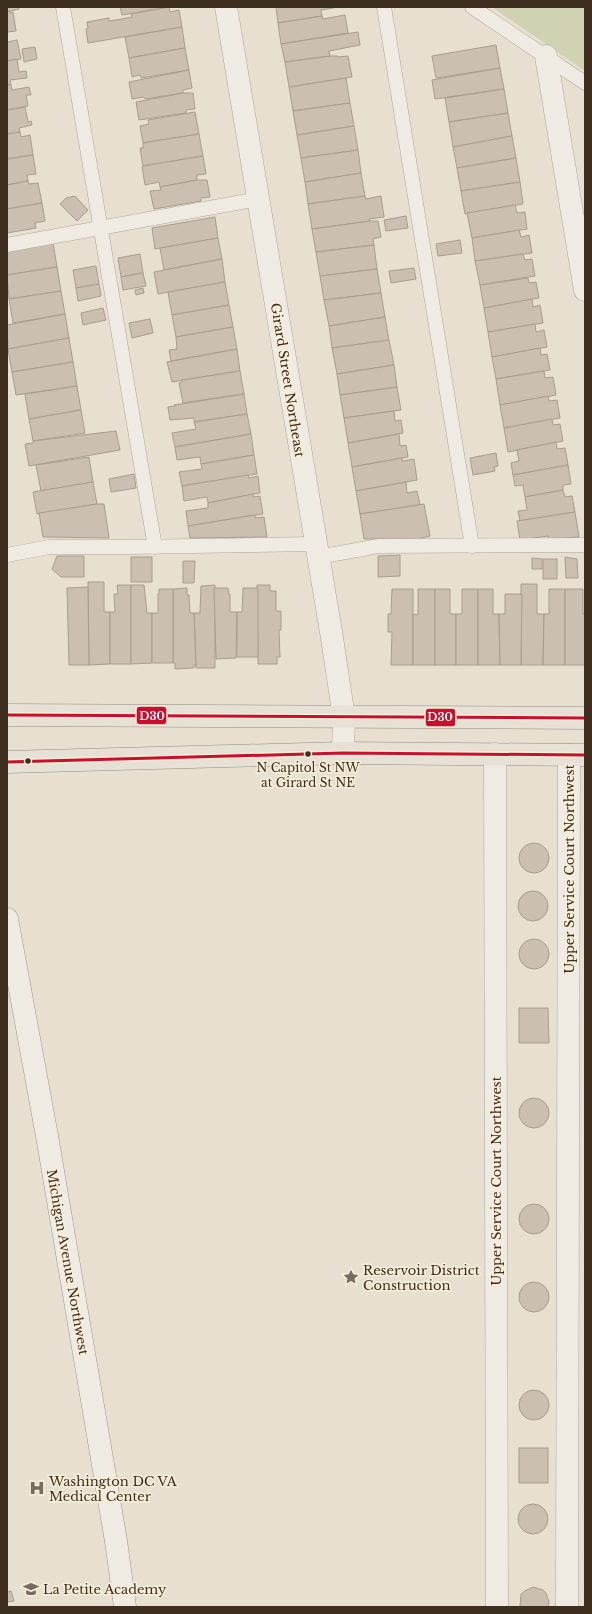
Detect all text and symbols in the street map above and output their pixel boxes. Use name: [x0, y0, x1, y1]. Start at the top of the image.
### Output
street label: Girard Street Northeast: [267, 302, 308, 458]
line badge: D30: [136, 706, 167, 725]
line badge: D30: [425, 708, 456, 727]
text: D30: [139, 709, 165, 723]
text: D30: [427, 710, 453, 724]
marker: N Capitol St NW at Girard St NE: [303, 749, 313, 759]
unlabelled marker: [23, 756, 33, 766]
place label: N Capitol St NW at Girard St NE: [256, 760, 360, 790]
street label: Upper Service Court Northwest: [561, 764, 578, 974]
street label: Upper Service Court Northwest: [488, 1076, 505, 1286]
street label: Michigan Avenue Northwest: [43, 1168, 92, 1356]
place label: Reservoir District Construction: [363, 1262, 480, 1294]
place icon: Reservoir District Construction: [342, 1268, 360, 1286]
place label: Washington DC VA Medical Center: [48, 1473, 178, 1505]
hospital icon: Washington DC VA Medical Center: [28, 1479, 46, 1497]
school or university icon: La Petite Academy: [22, 1580, 40, 1598]
place label: La Petite Academy: [43, 1581, 167, 1598]

